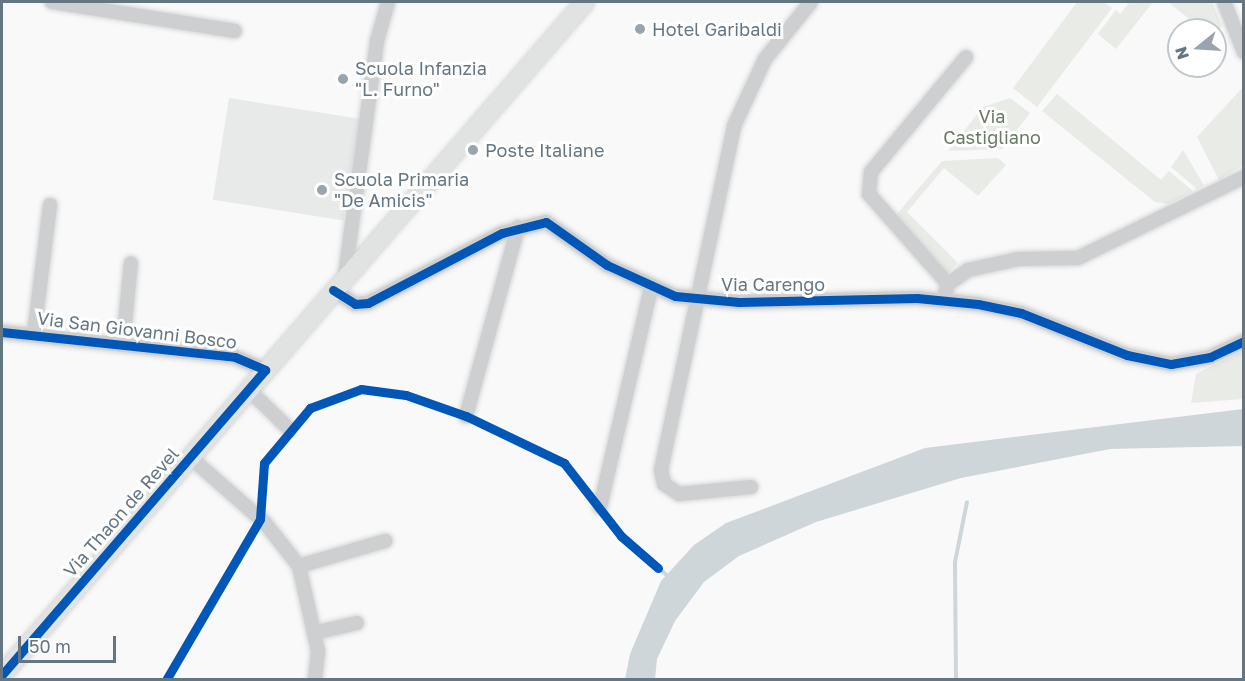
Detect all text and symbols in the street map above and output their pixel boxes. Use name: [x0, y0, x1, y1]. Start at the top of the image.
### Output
place label: Hotel Garibaldi: [652, 18, 782, 40]
north arrow: [1167, 18, 1227, 78]
marker: Hotel Garibaldi: [633, 22, 647, 36]
text: N: [1170, 44, 1193, 62]
place label: Scuola Infanzia "L. Furno": [355, 58, 487, 100]
marker: Scuola Infanzia "L. Furno": [336, 72, 350, 86]
park label: Via Castigliano: [943, 106, 1041, 148]
place label: Poste Italiane: [485, 139, 604, 161]
marker: Poste Italiane: [466, 143, 480, 157]
place label: Scuola Primaria "De Amicis": [334, 169, 469, 212]
marker: Scuola Primaria "De Amicis": [315, 183, 329, 197]
street label: Via Carengo: [721, 273, 825, 295]
street label: Via San Giovanni Bosco: [36, 307, 238, 353]
street label: Via Thaon de Revel: [59, 443, 183, 581]
scale bar: [21, 624, 118, 662]
text: 50 m: [29, 635, 71, 657]

